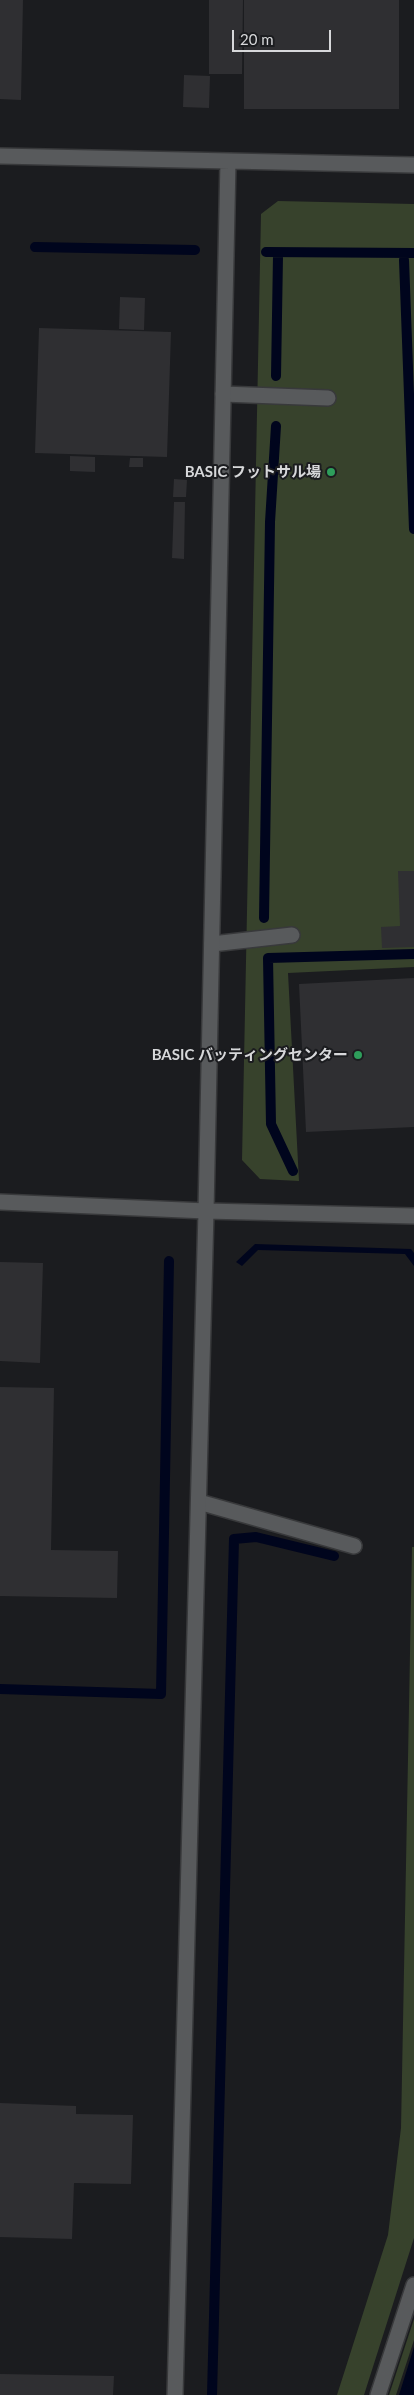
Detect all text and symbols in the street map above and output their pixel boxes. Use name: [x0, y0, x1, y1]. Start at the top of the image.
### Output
scale bar: [234, 20, 333, 52]
text: 20 m: [240, 30, 274, 48]
place label: BASIC フットサル場: [185, 463, 321, 481]
marker: BASIC フットサル場: [325, 466, 337, 478]
place label: BASIC バッティングセンター: [152, 1046, 348, 1064]
marker: BASIC バッティングセンター: [352, 1049, 364, 1061]

